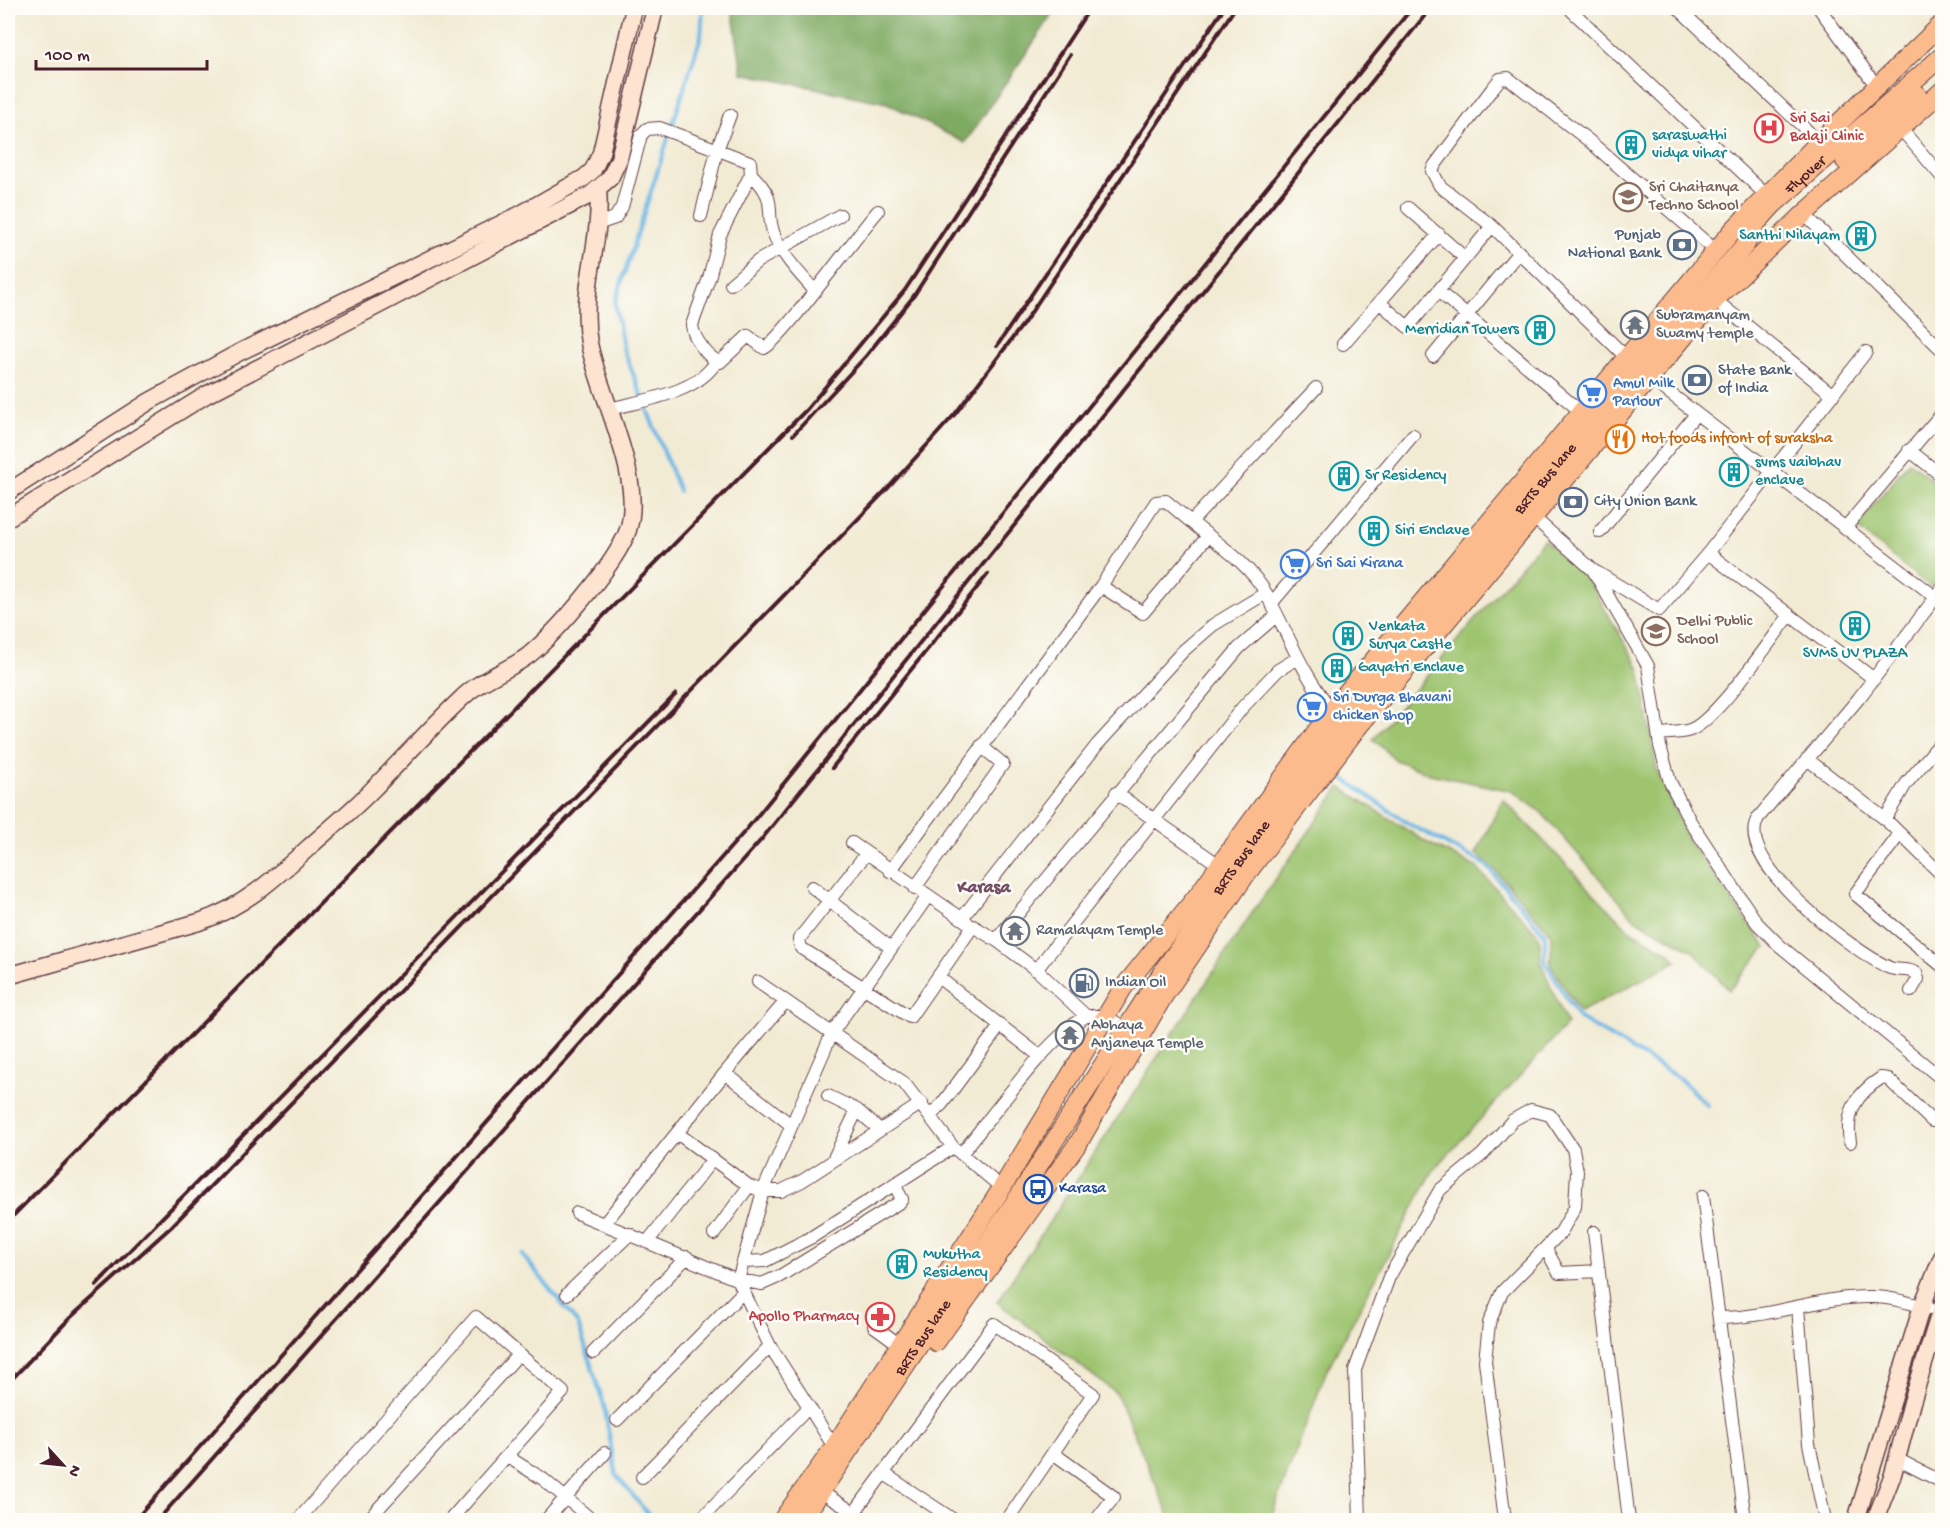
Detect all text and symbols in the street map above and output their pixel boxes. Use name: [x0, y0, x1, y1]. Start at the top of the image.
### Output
scale bar: [36, 33, 207, 71]
text: 100 m: [44, 46, 90, 67]
place label: Sri Sai Balaji Clinic: [1789, 110, 1864, 147]
hospital icon: Sri Sai Balaji Clinic: [1753, 112, 1785, 144]
place label: saraswathi vidya vihar: [1652, 127, 1727, 164]
building icon: saraswathi vidya vihar: [1615, 129, 1647, 161]
street label: Flyover: [1781, 152, 1832, 200]
place label: Sri Chaitanya Techno School: [1648, 179, 1740, 216]
school or university icon: Sri Chaitanya Techno School: [1612, 181, 1644, 213]
building icon: Santhi Nilayam: [1845, 220, 1877, 252]
place label: Punjab National Bank: [1568, 227, 1663, 264]
place label: Santhi Nilayam: [1739, 227, 1841, 246]
bank icon: Punjab National Bank: [1666, 229, 1698, 261]
place label: Subramanyam Swamy temple: [1656, 307, 1754, 344]
temple icon: Subramanyam Swamy temple: [1619, 309, 1651, 341]
building icon: Merridian Towers: [1524, 314, 1556, 346]
place label: Merridian Towers: [1405, 321, 1520, 340]
place label: State Bank of India: [1718, 362, 1793, 399]
bank icon: State Bank of India: [1681, 364, 1713, 396]
place label: Amul Milk Parlour: [1612, 375, 1676, 412]
supermarket icon: Amul Milk Parlour: [1576, 377, 1608, 409]
restaurant icon: Hot foods infront of suraksha: [1604, 423, 1636, 455]
place label: Hot foods infront of suraksha: [1641, 430, 1834, 449]
street label: BRTS Bus lane: [1510, 439, 1582, 520]
place label: svms vaibhav enclave: [1755, 454, 1841, 491]
building icon: svms vaibhav enclave: [1718, 456, 1750, 488]
building icon: Sr Residency: [1328, 460, 1360, 492]
place label: Sr Residency: [1365, 467, 1447, 486]
bank icon: City Union Bank: [1557, 486, 1589, 518]
place label: City Union Bank: [1594, 493, 1698, 512]
building icon: Siri Enclave: [1358, 515, 1390, 547]
place label: Siri Enclave: [1395, 522, 1470, 541]
supermarket icon: Sri Sai Kirana: [1279, 548, 1311, 580]
place label: Sri Sai Kirana: [1316, 555, 1404, 574]
building icon: SVMS UV PLAZA: [1839, 610, 1871, 642]
place label: Delhi Public School: [1676, 613, 1753, 650]
school or university icon: Delhi Public School: [1640, 615, 1672, 647]
place label: Venkata Surya Castle: [1368, 618, 1453, 655]
building icon: Venkata Surya Castle: [1332, 620, 1364, 652]
place label: SVMS UV PLAZA: [1803, 645, 1909, 664]
building icon: Gayatri Enclave: [1321, 652, 1353, 684]
place label: Gayatri Enclave: [1358, 659, 1465, 678]
place label: Sri Durga Bhavani chicken shop: [1333, 689, 1451, 726]
supermarket icon: Sri Durga Bhavani chicken shop: [1296, 691, 1328, 723]
street label: BRTS Bus lane: [1209, 816, 1276, 900]
district label: Karasa: [957, 878, 1011, 899]
temple icon: Ramalayam Temple: [999, 915, 1031, 947]
place label: Ramalayam Temple: [1036, 922, 1164, 941]
fuel station icon: Indian Oil: [1068, 967, 1100, 999]
place label: Indian Oil: [1105, 974, 1166, 993]
place label: Abhaya Anjaneya Temple: [1091, 1017, 1204, 1054]
temple icon: Abhaya Anjaneya Temple: [1054, 1019, 1086, 1051]
bus stop icon: Karasa: [1022, 1173, 1054, 1205]
place label: Karasa: [1059, 1180, 1107, 1199]
place label: Mukutha Residency: [923, 1246, 988, 1283]
building icon: Mukutha Residency: [886, 1248, 918, 1280]
street label: BRTS Bus lane: [891, 1296, 957, 1381]
pharmacy icon: Apollo Pharmacy: [864, 1301, 896, 1333]
place label: Apollo Pharmacy: [749, 1308, 859, 1327]
north arrow: [33, 1435, 93, 1495]
text: N: [62, 1461, 84, 1480]

